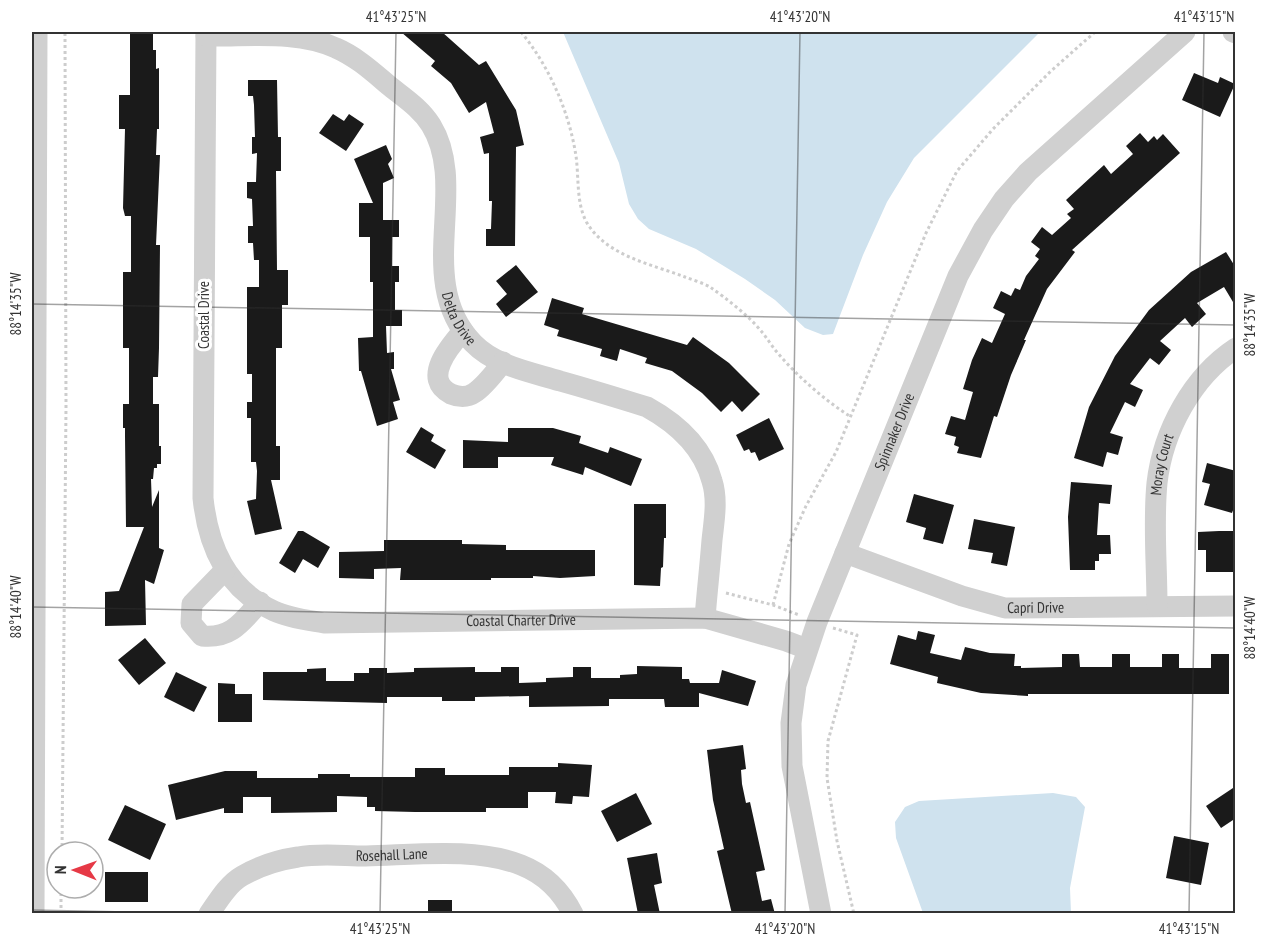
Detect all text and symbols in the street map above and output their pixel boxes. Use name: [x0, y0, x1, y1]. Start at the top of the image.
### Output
text: 41°43'25"N: [366, 7, 426, 26]
text: 41°43'20"N: [770, 7, 830, 26]
text: 41°43'15"N: [1174, 7, 1234, 26]
text: 88°14'35"W: [6, 272, 25, 336]
street label: Coastal Drive: [194, 281, 213, 349]
street label: Delta Drive: [438, 290, 481, 349]
text: 88°14'35"W: [1240, 293, 1259, 357]
street label: Spinnaker Drive: [870, 390, 918, 473]
street label: Moray Court: [1146, 431, 1178, 496]
text: 88°14'40"W: [6, 575, 25, 639]
text: 88°14'40"W: [1240, 596, 1259, 660]
street label: Capri Drive: [1007, 597, 1064, 617]
street label: Coastal Charter Drive: [466, 610, 576, 630]
north arrow: [45, 840, 105, 900]
street label: Rosehall Lane: [356, 844, 428, 865]
text: N: [50, 865, 70, 874]
text: 41°43'25"N: [350, 919, 410, 938]
text: 41°43'20"N: [755, 919, 815, 938]
text: 41°43'15"N: [1159, 919, 1219, 938]

